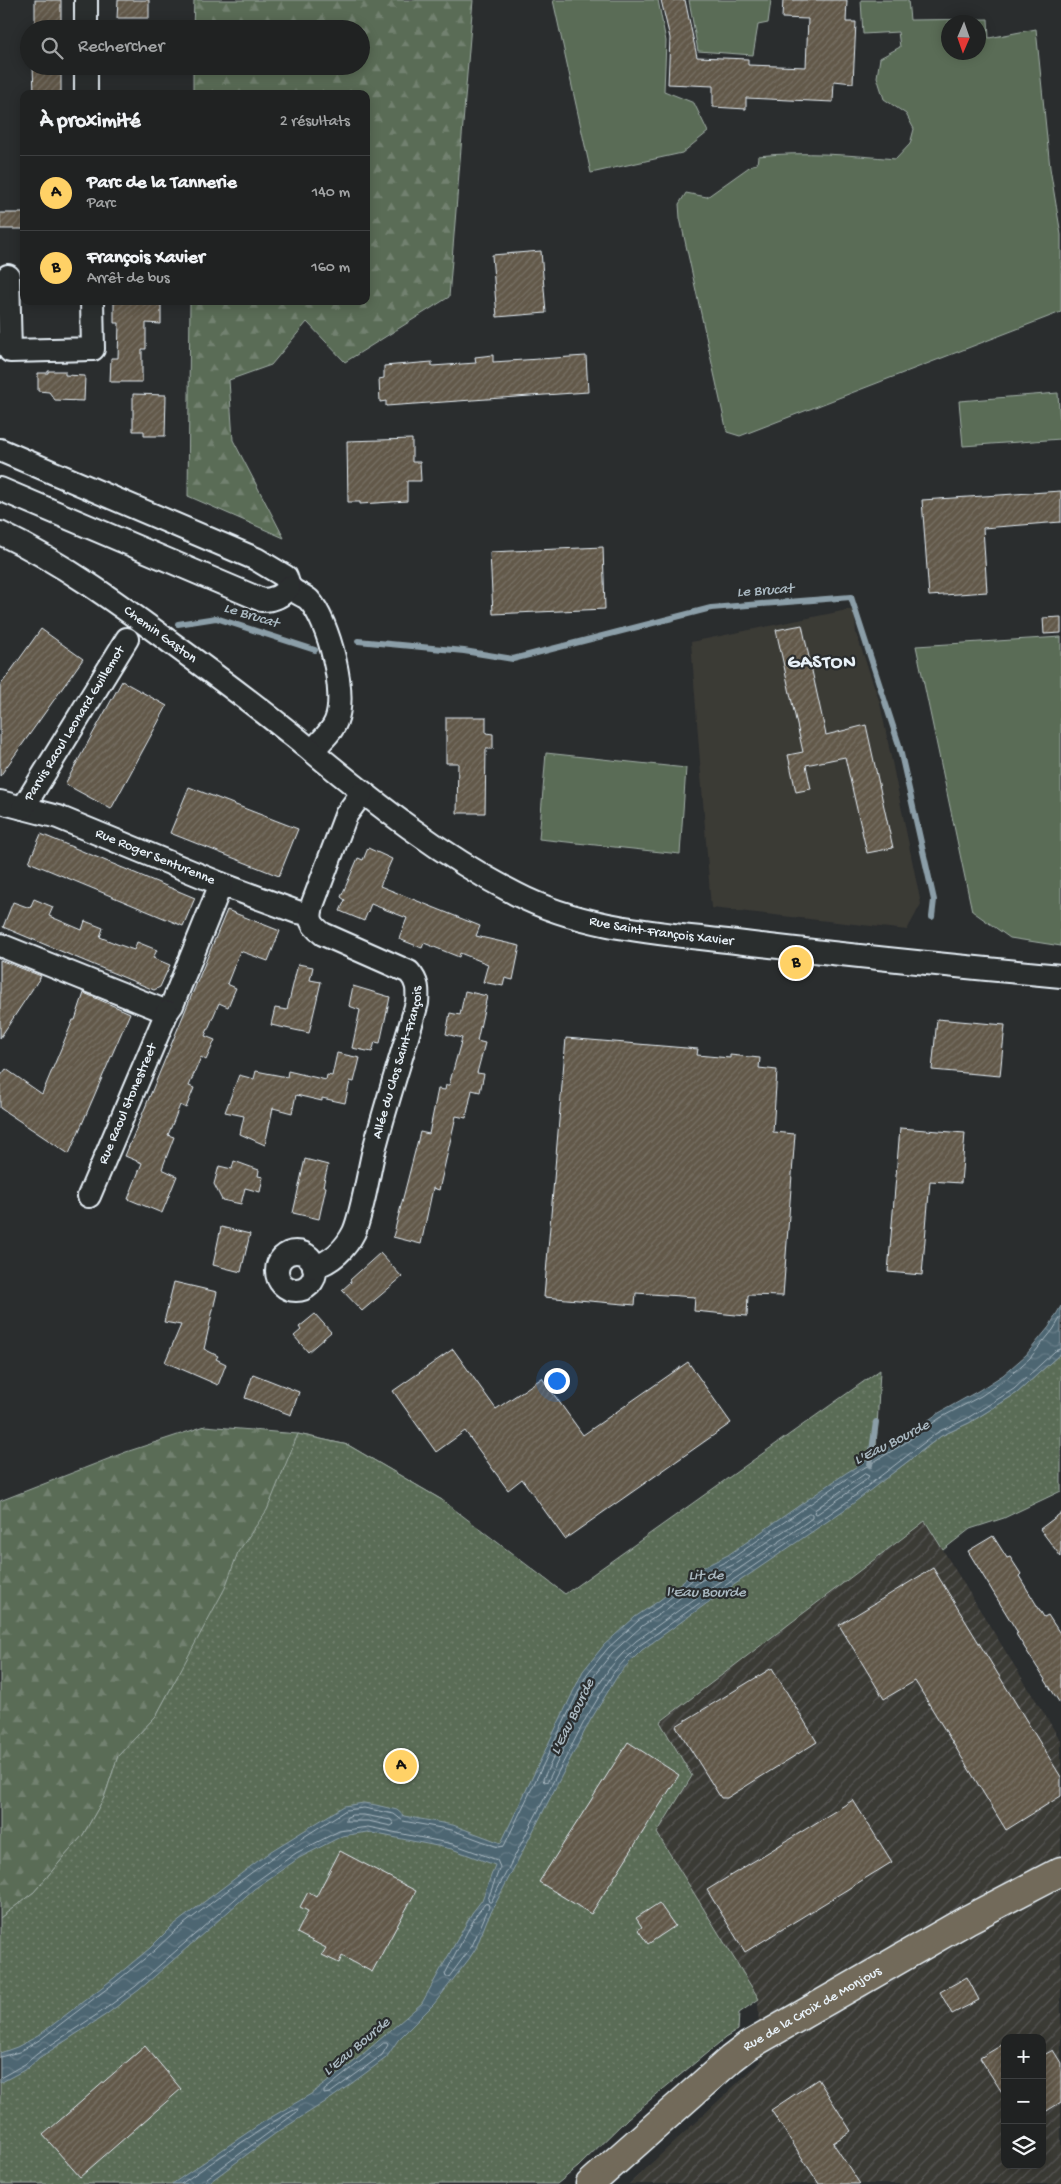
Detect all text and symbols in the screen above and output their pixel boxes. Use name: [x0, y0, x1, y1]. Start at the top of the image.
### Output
north arrow: [941, 15, 986, 60]
search box: [20, 20, 370, 75]
icon: search: [38, 34, 66, 62]
text: Rechercher: [78, 36, 164, 59]
text: À proximité: [40, 110, 141, 135]
text: 2 résultats: [280, 113, 350, 132]
text: Parc de la Tannerie: [87, 172, 237, 195]
text: A: [51, 184, 61, 203]
text: 140 m: [312, 184, 350, 203]
text: Parc: [87, 195, 116, 214]
text: François Xavier: [87, 247, 205, 270]
text: B: [52, 259, 60, 278]
text: 160 m: [311, 259, 350, 278]
text: Arrêt de bus: [87, 270, 170, 289]
water label: Le Brucat: [736, 580, 797, 602]
water label: Le Brucat: [221, 599, 283, 634]
street label: Chemin Gaston: [120, 602, 200, 667]
street label: Parvis Raoul Leonard Guillemot: [20, 642, 130, 805]
district label: GASTON: [787, 652, 857, 675]
street label: Rue Roger Senturenne: [93, 825, 218, 889]
street label: Rue Saint-François Xavier: [588, 913, 735, 950]
pin: B: [780, 944, 812, 982]
street label: Allée du Clos Saint-François: [369, 985, 426, 1141]
street label: Rue Raoul Stonestreet: [95, 1040, 162, 1167]
your location: [544, 1368, 570, 1394]
water label: L'Eau Bourde: [851, 1416, 934, 1470]
water label: Lit de l'Eau Bourde: [666, 1567, 747, 1602]
water label: L'Eau Bourde: [547, 1675, 600, 1758]
pin: A: [385, 1747, 417, 1785]
street label: Rue de la Croix de Monjous: [740, 1962, 885, 2055]
water label: L'Eau Bourde: [320, 2013, 395, 2080]
map controls: [1001, 2034, 1046, 2169]
button: +: [1001, 2034, 1046, 2079]
button: −: [1001, 2079, 1046, 2124]
button: layers: [1001, 2124, 1046, 2169]

